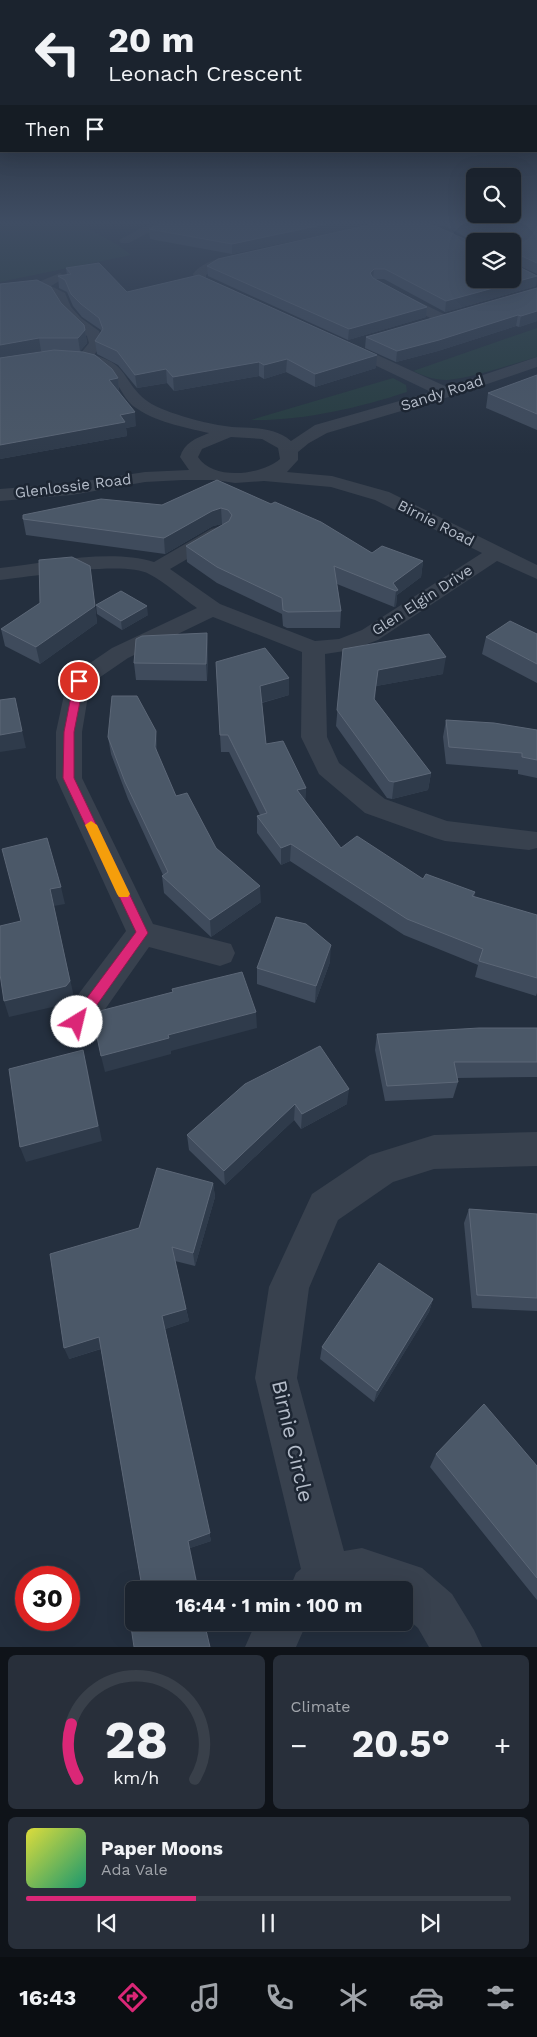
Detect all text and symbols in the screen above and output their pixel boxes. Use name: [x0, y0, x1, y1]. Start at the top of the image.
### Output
text: 20 m: [108, 19, 194, 61]
icon: left: [25, 20, 90, 85]
text: Leonach Crescent: [108, 61, 302, 86]
icon: arrive: [81, 115, 109, 143]
text: Then: [25, 118, 71, 141]
map controls: [466, 168, 521, 288]
button: search: [466, 168, 521, 223]
button: layers: [466, 233, 521, 288]
street label: Sandy Road: [398, 371, 486, 415]
street label: Glenlossie Road: [14, 470, 132, 502]
street label: Birnie Road: [395, 496, 477, 550]
street label: Glen Elgin Drive: [368, 561, 476, 639]
pin: [58, 660, 100, 702]
icon: arrive: [65, 667, 93, 695]
position arrow: [50, 995, 102, 1047]
street label: Birnie Circle: [267, 1378, 319, 1504]
speed limit sign: 30: [15, 1566, 80, 1631]
text: 16:44 · 1 min · 100 m: [176, 1594, 362, 1617]
text: Climate: [291, 1697, 351, 1716]
text: 28: [104, 1710, 168, 1771]
text: 20.5°: [351, 1722, 450, 1766]
text: −: [291, 1729, 307, 1762]
text: +: [494, 1729, 511, 1762]
text: km/h: [113, 1767, 159, 1788]
text: Paper Moons: [101, 1837, 223, 1860]
text: Ada Vale: [101, 1860, 168, 1879]
icon: previous: [93, 1909, 121, 1937]
icon: pause: [254, 1909, 282, 1937]
icon: next: [416, 1909, 444, 1937]
icon: directions: [115, 1980, 150, 2015]
icon: music: [188, 1980, 223, 2015]
icon: phone: [262, 1980, 297, 2015]
icon: climate: [336, 1980, 371, 2015]
icon: car: [409, 1980, 444, 2015]
icon: filters: [483, 1980, 518, 2015]
text: 16:43: [19, 1985, 76, 2010]

